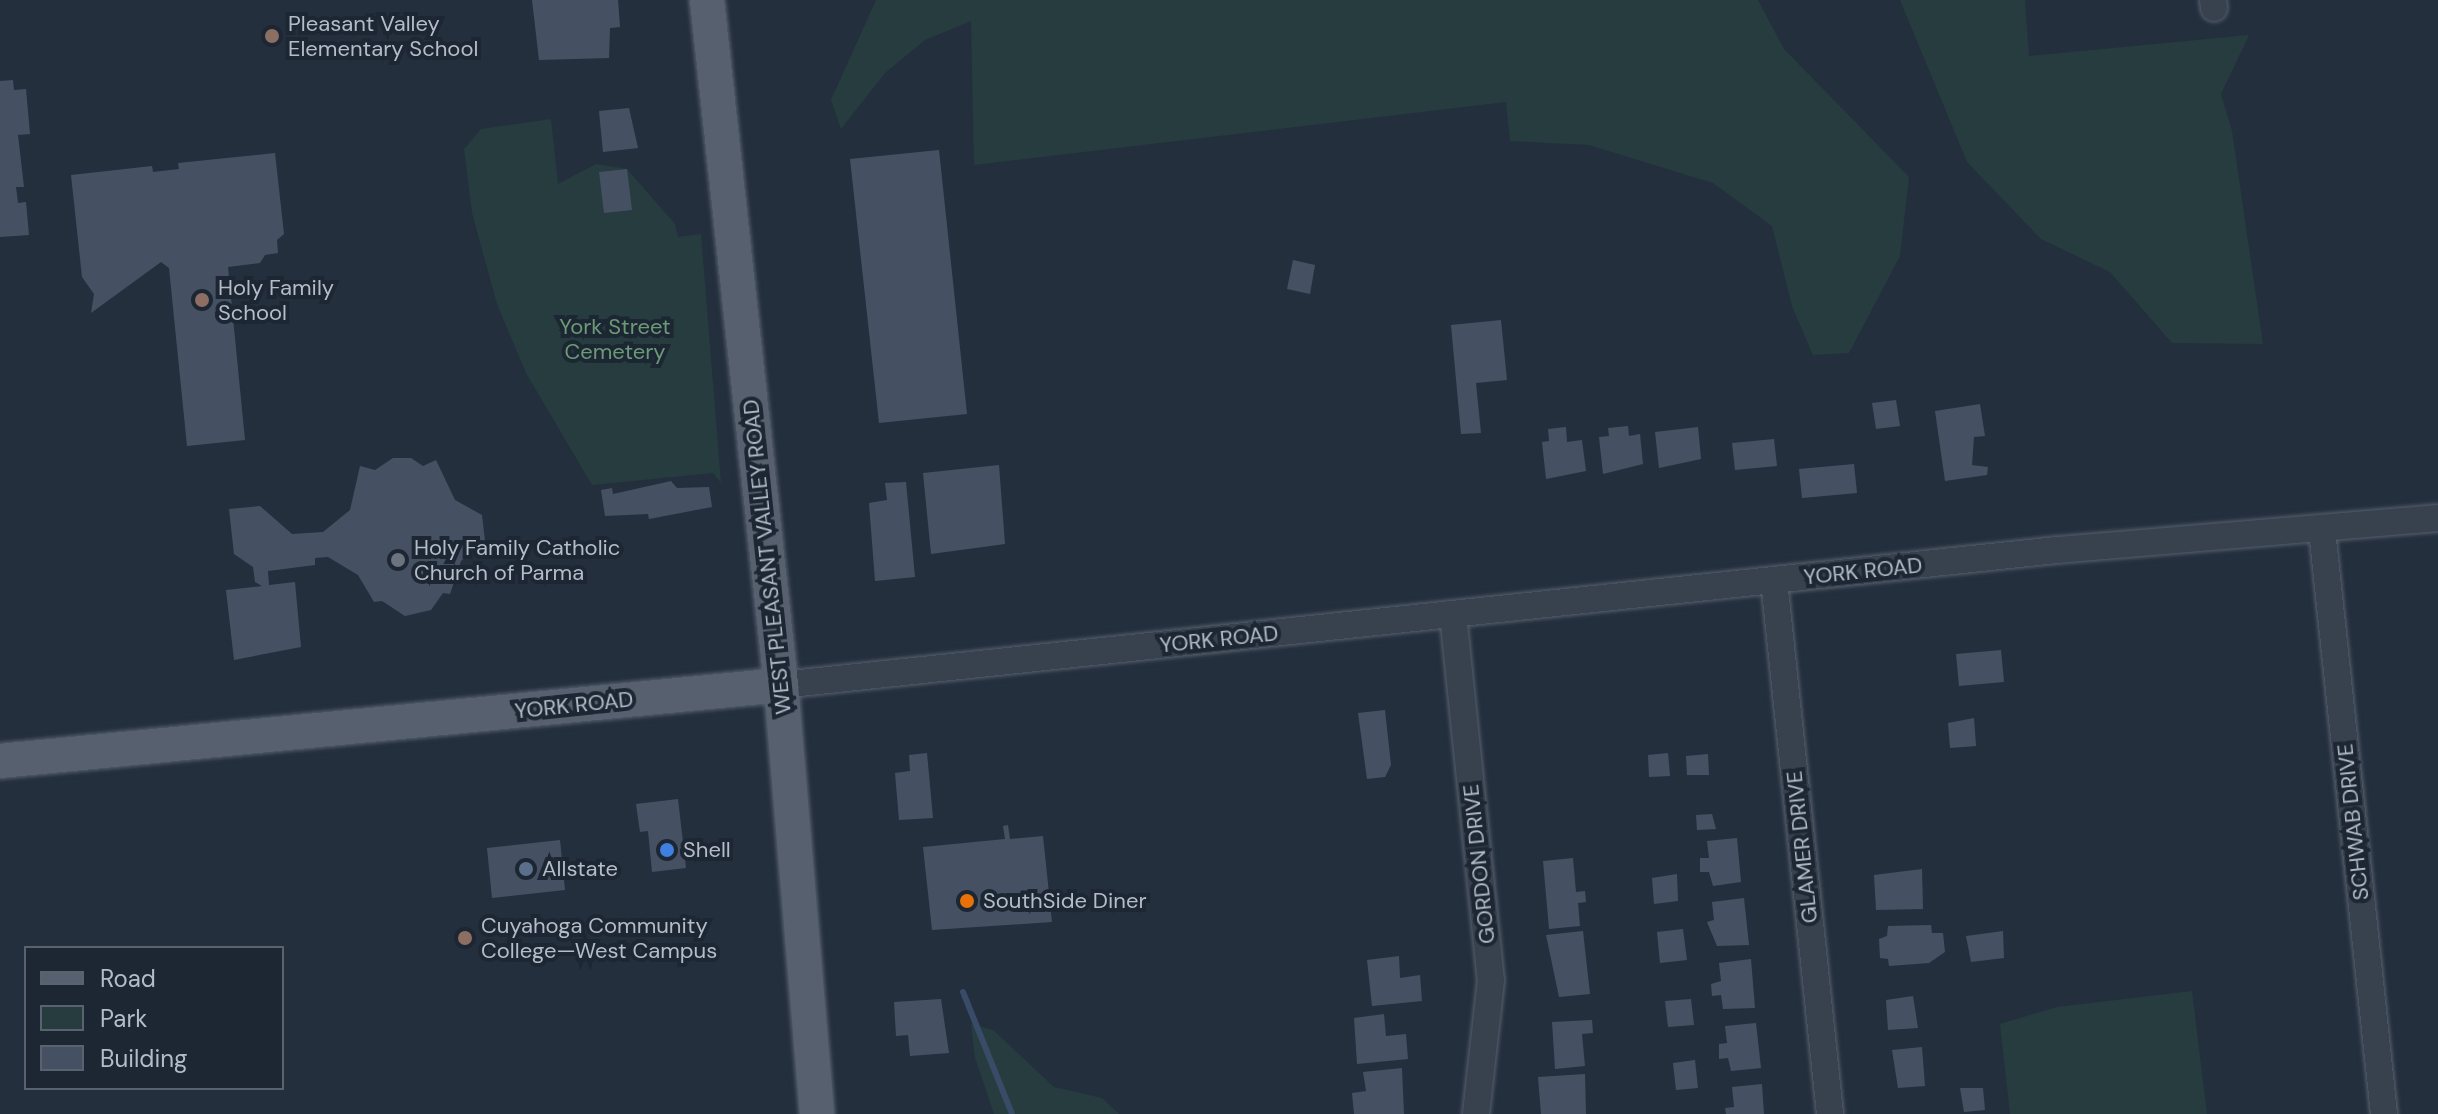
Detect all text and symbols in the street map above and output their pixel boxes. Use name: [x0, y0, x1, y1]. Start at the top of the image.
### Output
place label: Pleasant Valley Elementary School: [288, 10, 478, 62]
marker: Pleasant Valley Elementary School: [263, 27, 281, 45]
place label: Holy Family School: [218, 274, 334, 326]
marker: Holy Family School: [193, 291, 211, 309]
park label: York Street Cemetery: [559, 313, 671, 364]
street label: WEST PLEASANT VALLEY ROAD: [737, 398, 797, 716]
place label: Holy Family Catholic Church of Parma: [414, 534, 620, 586]
marker: Holy Family Catholic Church of Parma: [389, 551, 407, 569]
street label: YORK ROAD: [1802, 552, 1924, 590]
street label: YORK ROAD: [1158, 620, 1280, 658]
street label: YORK ROAD: [513, 686, 635, 724]
street label: SCHWAB DRIVE: [2332, 742, 2374, 902]
street label: GLAMER DRIVE: [1781, 769, 1823, 925]
street label: GORDON DRIVE: [1457, 783, 1501, 945]
place label: Shell: [683, 837, 731, 863]
marker: Shell: [658, 841, 676, 859]
place label: Allstate: [542, 856, 618, 882]
marker: Allstate: [517, 860, 535, 878]
place label: SouthSide Diner: [983, 888, 1147, 914]
marker: SouthSide Diner: [958, 892, 976, 910]
place label: Cuyahoga Community College—West Campus: [481, 912, 717, 964]
marker: Cuyahoga Community College—West Campus: [456, 929, 474, 947]
legend: [24, 946, 284, 1090]
text: Road: [100, 963, 156, 994]
text: Park: [100, 1003, 147, 1034]
text: Building: [100, 1043, 187, 1074]

